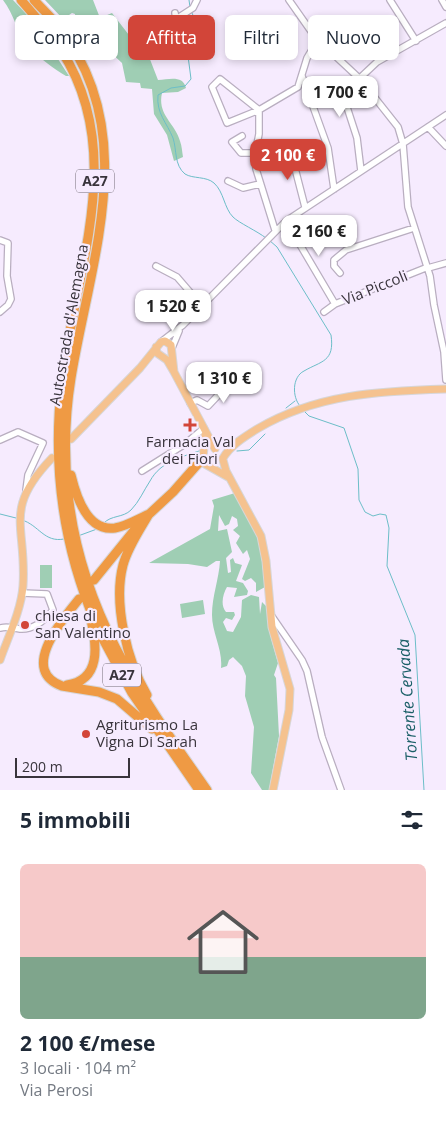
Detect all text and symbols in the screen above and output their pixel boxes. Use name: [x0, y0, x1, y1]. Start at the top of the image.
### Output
chip: Compra: [15, 15, 118, 60]
chip: Affitta: [128, 15, 215, 60]
chip: Filtri: [225, 15, 298, 60]
chip: Nuovo: [308, 15, 399, 60]
pin: 1 700 €: [294, 76, 386, 118]
text: 1 700 €: [313, 81, 367, 103]
pin: 2 100 €: [242, 138, 334, 181]
text: 2 100 €: [261, 144, 315, 166]
road number: A27: [76, 170, 114, 192]
pin: 2 160 €: [273, 214, 365, 257]
text: 2 160 €: [292, 220, 346, 242]
street label: Autostrada d'Alemagna: [44, 243, 92, 407]
street label: Via Piccoli: [339, 265, 410, 309]
pin: 1 520 €: [127, 290, 219, 332]
text: 1 520 €: [146, 295, 200, 317]
pin: 1 310 €: [178, 362, 270, 404]
text: 1 310 €: [197, 367, 251, 389]
marker: Farmacia Val dei Fiori: [184, 419, 196, 431]
place label: Farmacia Val dei Fiori: [146, 431, 234, 468]
place label: chiesa di San Valentino: [35, 605, 131, 642]
marker: chiesa di San Valentino: [19, 619, 31, 631]
water label: Torrente Cervada: [392, 638, 422, 762]
road number: A27: [103, 664, 141, 686]
place label: Agriturismo La Vigna Di Sarah: [96, 714, 198, 751]
marker: Agriturismo La Vigna Di Sarah: [80, 728, 92, 740]
scale bar: [15, 755, 130, 778]
text: 200 m: [22, 757, 63, 776]
text: 5 immobili: [20, 806, 131, 834]
icon: filters: [398, 806, 426, 834]
icon: home: [178, 897, 268, 987]
text: 2 100 €/mese: [20, 1029, 156, 1057]
text: 3 locali · 104 m²: [20, 1057, 136, 1079]
text: Via Perosi: [20, 1079, 93, 1101]

